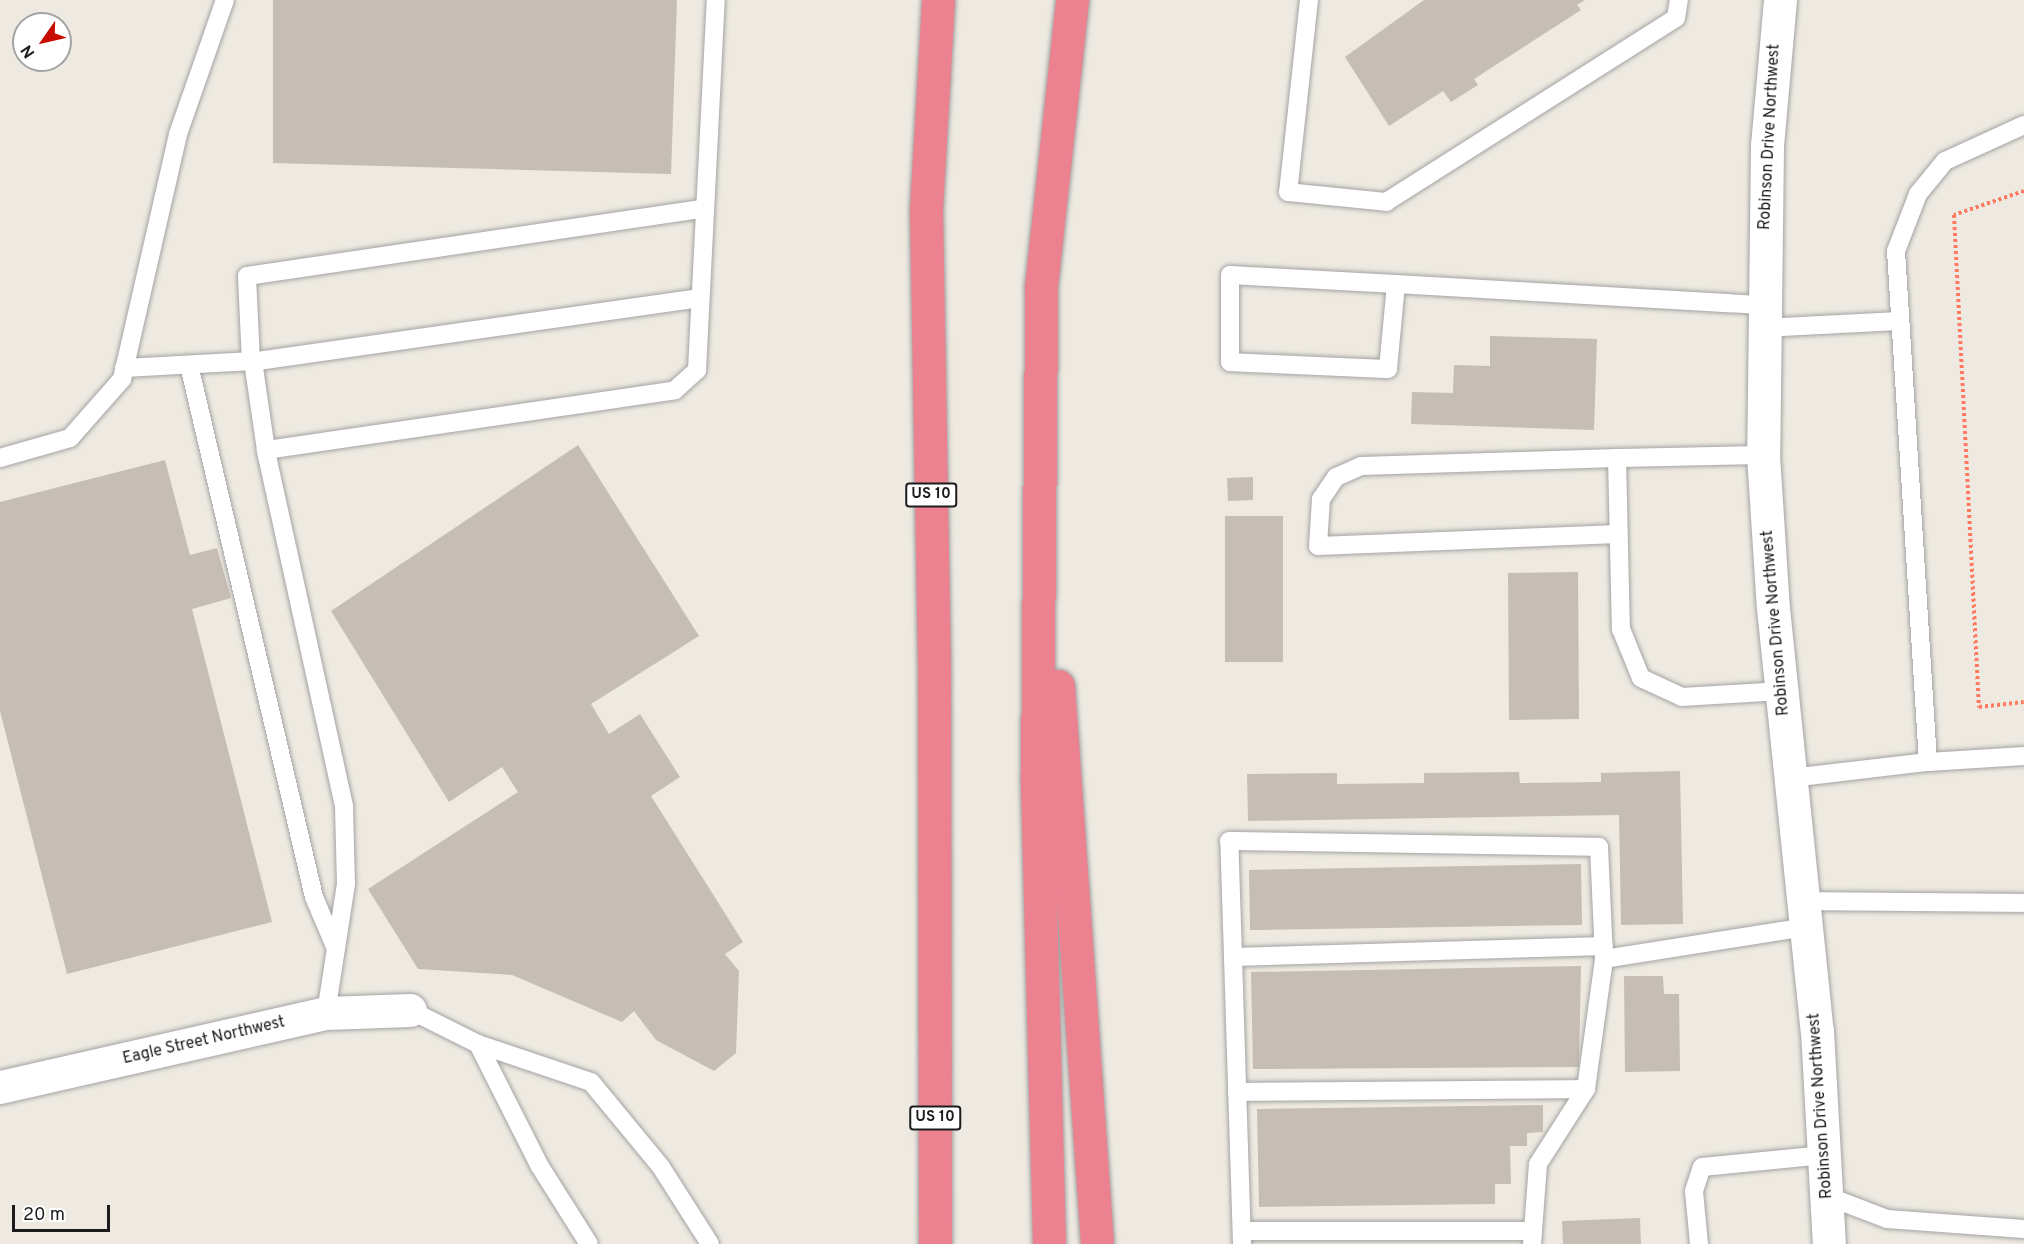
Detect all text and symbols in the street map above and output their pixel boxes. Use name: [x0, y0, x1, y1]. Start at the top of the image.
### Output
north arrow: [12, 12, 72, 72]
text: N: [17, 41, 40, 61]
street label: Robinson Drive Northwest: [1756, 44, 1784, 230]
road number: US 10: [904, 483, 958, 507]
street label: Robinson Drive Northwest: [1758, 529, 1794, 717]
street label: Robinson Drive Northwest: [1805, 1012, 1837, 1200]
street label: Eagle Street Northwest: [121, 1013, 287, 1069]
road number: US 10: [908, 1106, 962, 1130]
scale bar: [15, 1193, 112, 1231]
text: 20 m: [23, 1204, 65, 1227]

